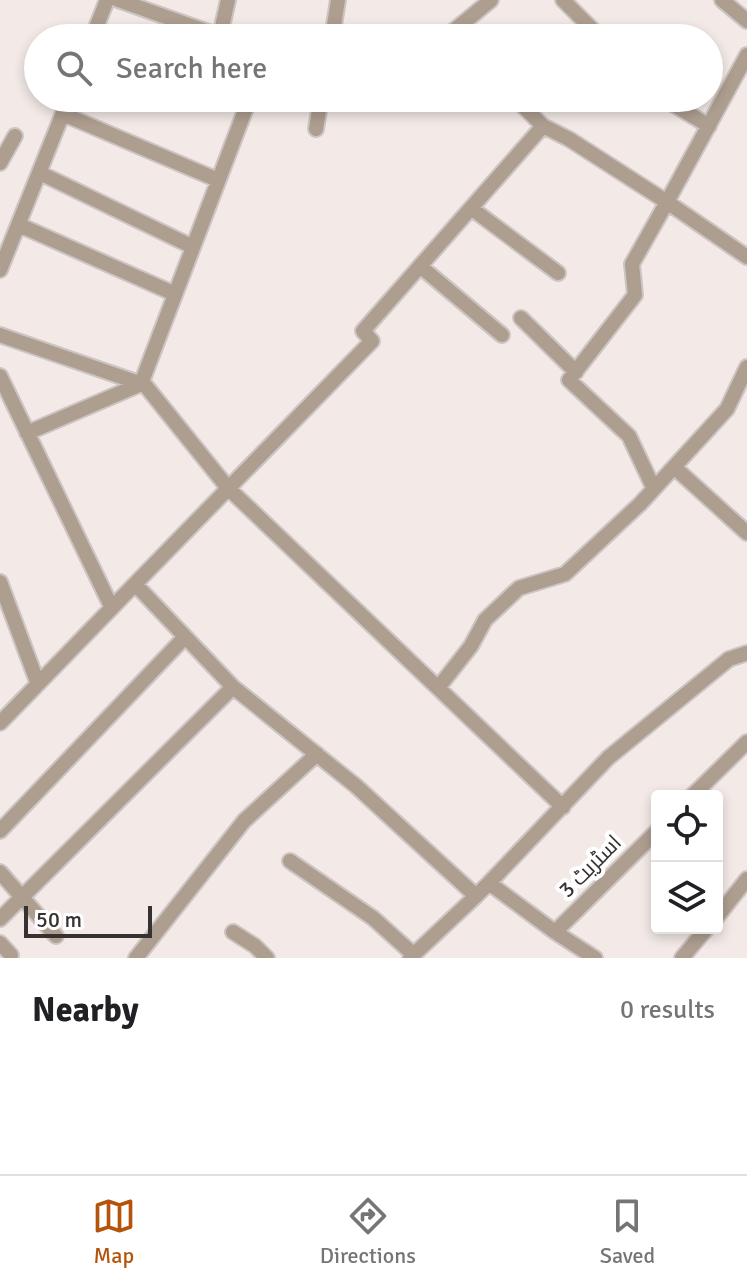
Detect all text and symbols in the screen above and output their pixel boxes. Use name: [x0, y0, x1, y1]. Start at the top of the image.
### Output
search box: [24, 24, 723, 112]
icon: search: [52, 46, 96, 90]
text: Search here: [116, 50, 267, 87]
map controls: [651, 790, 723, 934]
button: locate: [651, 790, 723, 862]
street label: اسٹریٹ 3: [553, 829, 627, 903]
button: layers: [651, 862, 723, 934]
scale bar: [24, 902, 152, 938]
text: 50 m: [36, 906, 82, 933]
text: Nearby: [32, 989, 139, 1031]
text: 0 results: [620, 994, 715, 1026]
tab: Map: [92, 1194, 136, 1269]
tab: Directions: [320, 1194, 416, 1269]
tab: Saved: [600, 1194, 655, 1269]

